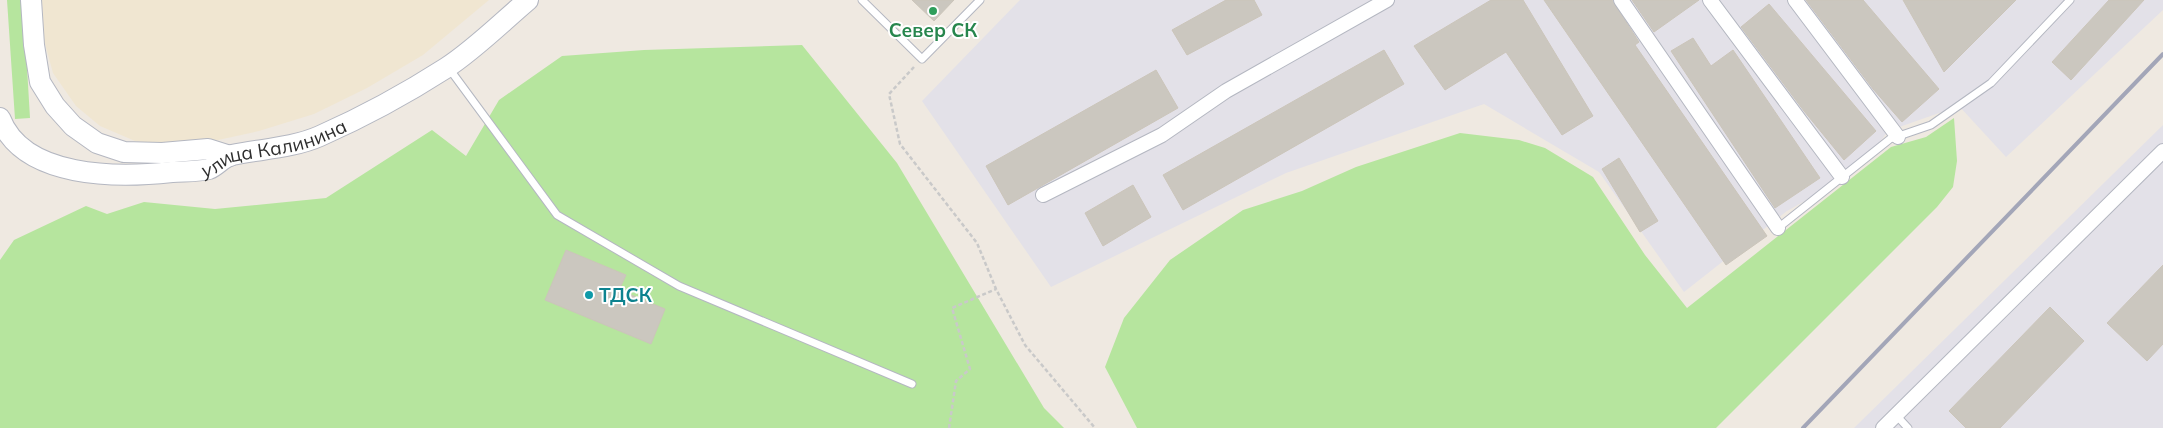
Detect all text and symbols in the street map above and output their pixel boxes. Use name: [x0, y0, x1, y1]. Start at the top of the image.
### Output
marker: Север СК: [927, 5, 939, 17]
place label: Север СК: [889, 18, 978, 42]
street label: улица Калинина: [199, 114, 350, 182]
place label: ТДСК: [599, 283, 653, 307]
marker: ТДСК: [583, 289, 595, 301]

